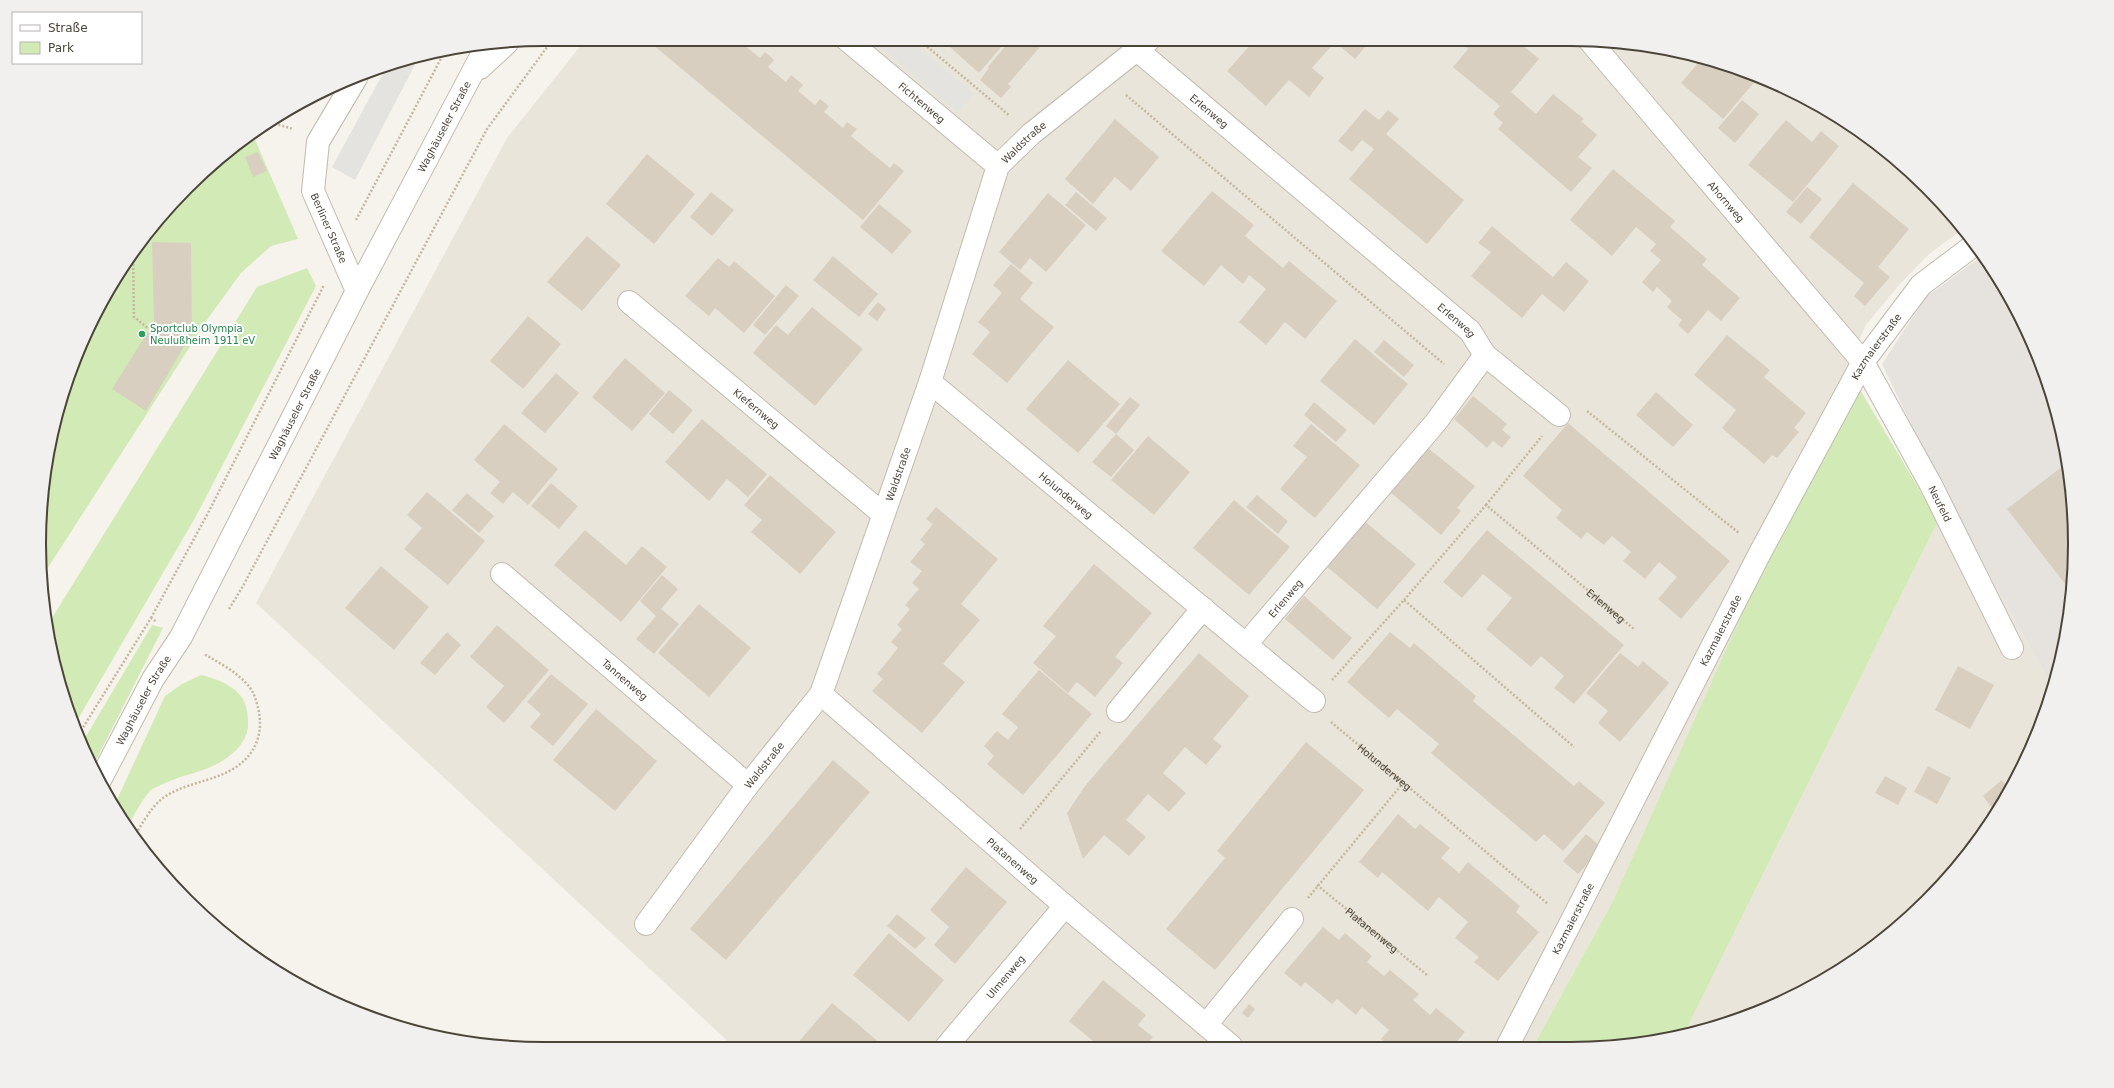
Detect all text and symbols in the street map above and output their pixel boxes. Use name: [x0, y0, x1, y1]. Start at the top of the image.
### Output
legend: [12, 12, 142, 64]
text: Straße: [48, 21, 88, 35]
text: Park: [48, 41, 74, 55]
street label: Waghäuseler Straße: [415, 79, 472, 174]
street label: Fichtenweg: [897, 80, 947, 125]
street label: Erlenweg: [1188, 92, 1231, 130]
street label: Waldstraße: [999, 119, 1048, 165]
street label: Ahornweg: [1706, 179, 1747, 224]
street label: Berliner Straße: [309, 191, 349, 265]
street label: Erlenweg: [1436, 301, 1478, 339]
street label: Kazmaierstraße: [1849, 311, 1903, 381]
place label: Sportclub Olympia Neulußheim 1911 eV: [150, 323, 255, 346]
marker: Sportclub Olympia Neulußheim 1911 eV: [137, 329, 147, 339]
street label: Waghäuseler Straße: [267, 366, 322, 462]
street label: Kiefernweg: [731, 386, 782, 431]
street label: Waldstraße: [883, 446, 912, 503]
street label: Holunderweg: [1037, 470, 1095, 521]
street label: Neufeld: [1927, 484, 1954, 523]
street label: Erlenweg: [1266, 577, 1305, 619]
street label: Erlenweg: [1585, 586, 1627, 625]
street label: Kazmaierstraße: [1698, 593, 1743, 668]
street label: Waghäuseler Straße: [114, 653, 173, 747]
street label: Tannenweg: [599, 656, 650, 702]
street label: Waldstraße: [742, 740, 786, 790]
street label: Holunderweg: [1356, 741, 1414, 793]
street label: Platanenweg: [985, 835, 1041, 886]
street label: Kazmaierstraße: [1550, 881, 1596, 956]
street label: Platanenweg: [1343, 905, 1400, 955]
street label: Ulmenweg: [984, 953, 1027, 1001]

